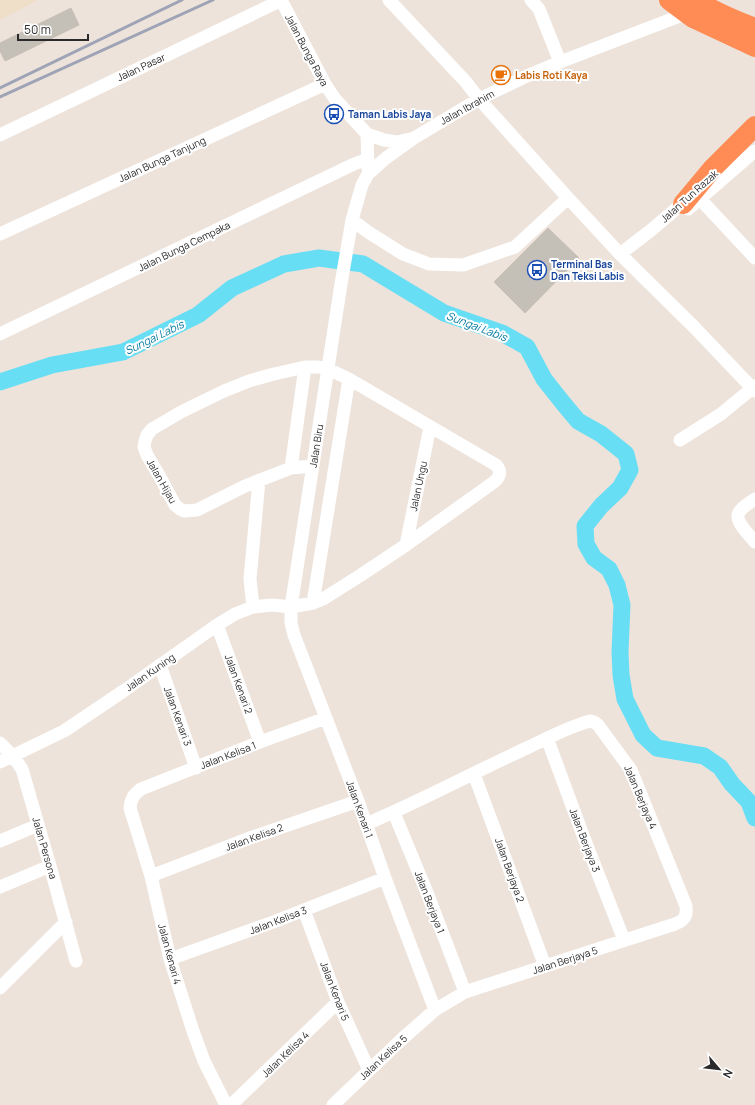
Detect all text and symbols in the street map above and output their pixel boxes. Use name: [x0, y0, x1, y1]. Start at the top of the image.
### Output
street label: Jalan Bunga Raya: [282, 12, 332, 88]
scale bar: [18, 16, 88, 42]
text: 50 m: [24, 21, 51, 38]
street label: Jalan Pasar: [115, 50, 168, 84]
cafe icon: Labis Roti Kaya: [490, 64, 512, 86]
place label: Labis Roti Kaya: [515, 68, 588, 82]
street label: Jalan Ibrahim: [437, 86, 497, 128]
bus stop icon: Taman Labis Jaya: [323, 103, 345, 125]
place label: Taman Labis Jaya: [348, 107, 431, 121]
street label: Jalan Bunga Tanjung: [116, 133, 208, 185]
street label: Jalan Tun Razak: [657, 166, 721, 226]
street label: Jalan Bunga Cempaka: [136, 218, 232, 274]
place label: Terminal Bas Dan Teksi Labis: [551, 257, 625, 283]
bus stop icon: Terminal Bas Dan Teksi Labis: [526, 259, 548, 281]
water label: Sungai Labis: [445, 308, 511, 345]
water label: Sungai Labis: [122, 316, 187, 358]
street label: Jalan Biru: [306, 423, 326, 469]
street label: Jalan Hijau: [144, 456, 180, 506]
street label: Jalan Ungu: [406, 460, 430, 512]
street label: Jalan Kuning: [122, 650, 178, 694]
street label: Jalan Kenari 2: [222, 652, 256, 716]
street label: Jalan Kenari 3: [161, 684, 195, 748]
street label: Jalan Kelisa 1: [198, 738, 258, 772]
street label: Jalan Berjaya 4: [621, 763, 661, 831]
street label: Jalan Kenari 1: [343, 778, 377, 840]
street label: Jalan Berjaya 3: [566, 806, 604, 874]
street label: Jalan Persona: [29, 815, 61, 881]
street label: Jalan Kelisa 2: [223, 820, 285, 854]
street label: Jalan Berjaya 2: [492, 836, 528, 904]
street label: Jalan Berjaya 1: [412, 869, 448, 935]
street label: Jalan Kelisa 3: [247, 903, 309, 937]
street label: Jalan Kenari 4: [155, 922, 185, 986]
street label: Jalan Berjaya 5: [531, 943, 600, 977]
street label: Jalan Kenari 5: [317, 959, 353, 1023]
street label: Jalan Kelisa 4: [258, 1028, 312, 1080]
street label: Jalan Kelisa 5: [356, 1031, 410, 1083]
north arrow: [699, 1049, 739, 1089]
text: N: [720, 1067, 737, 1081]

